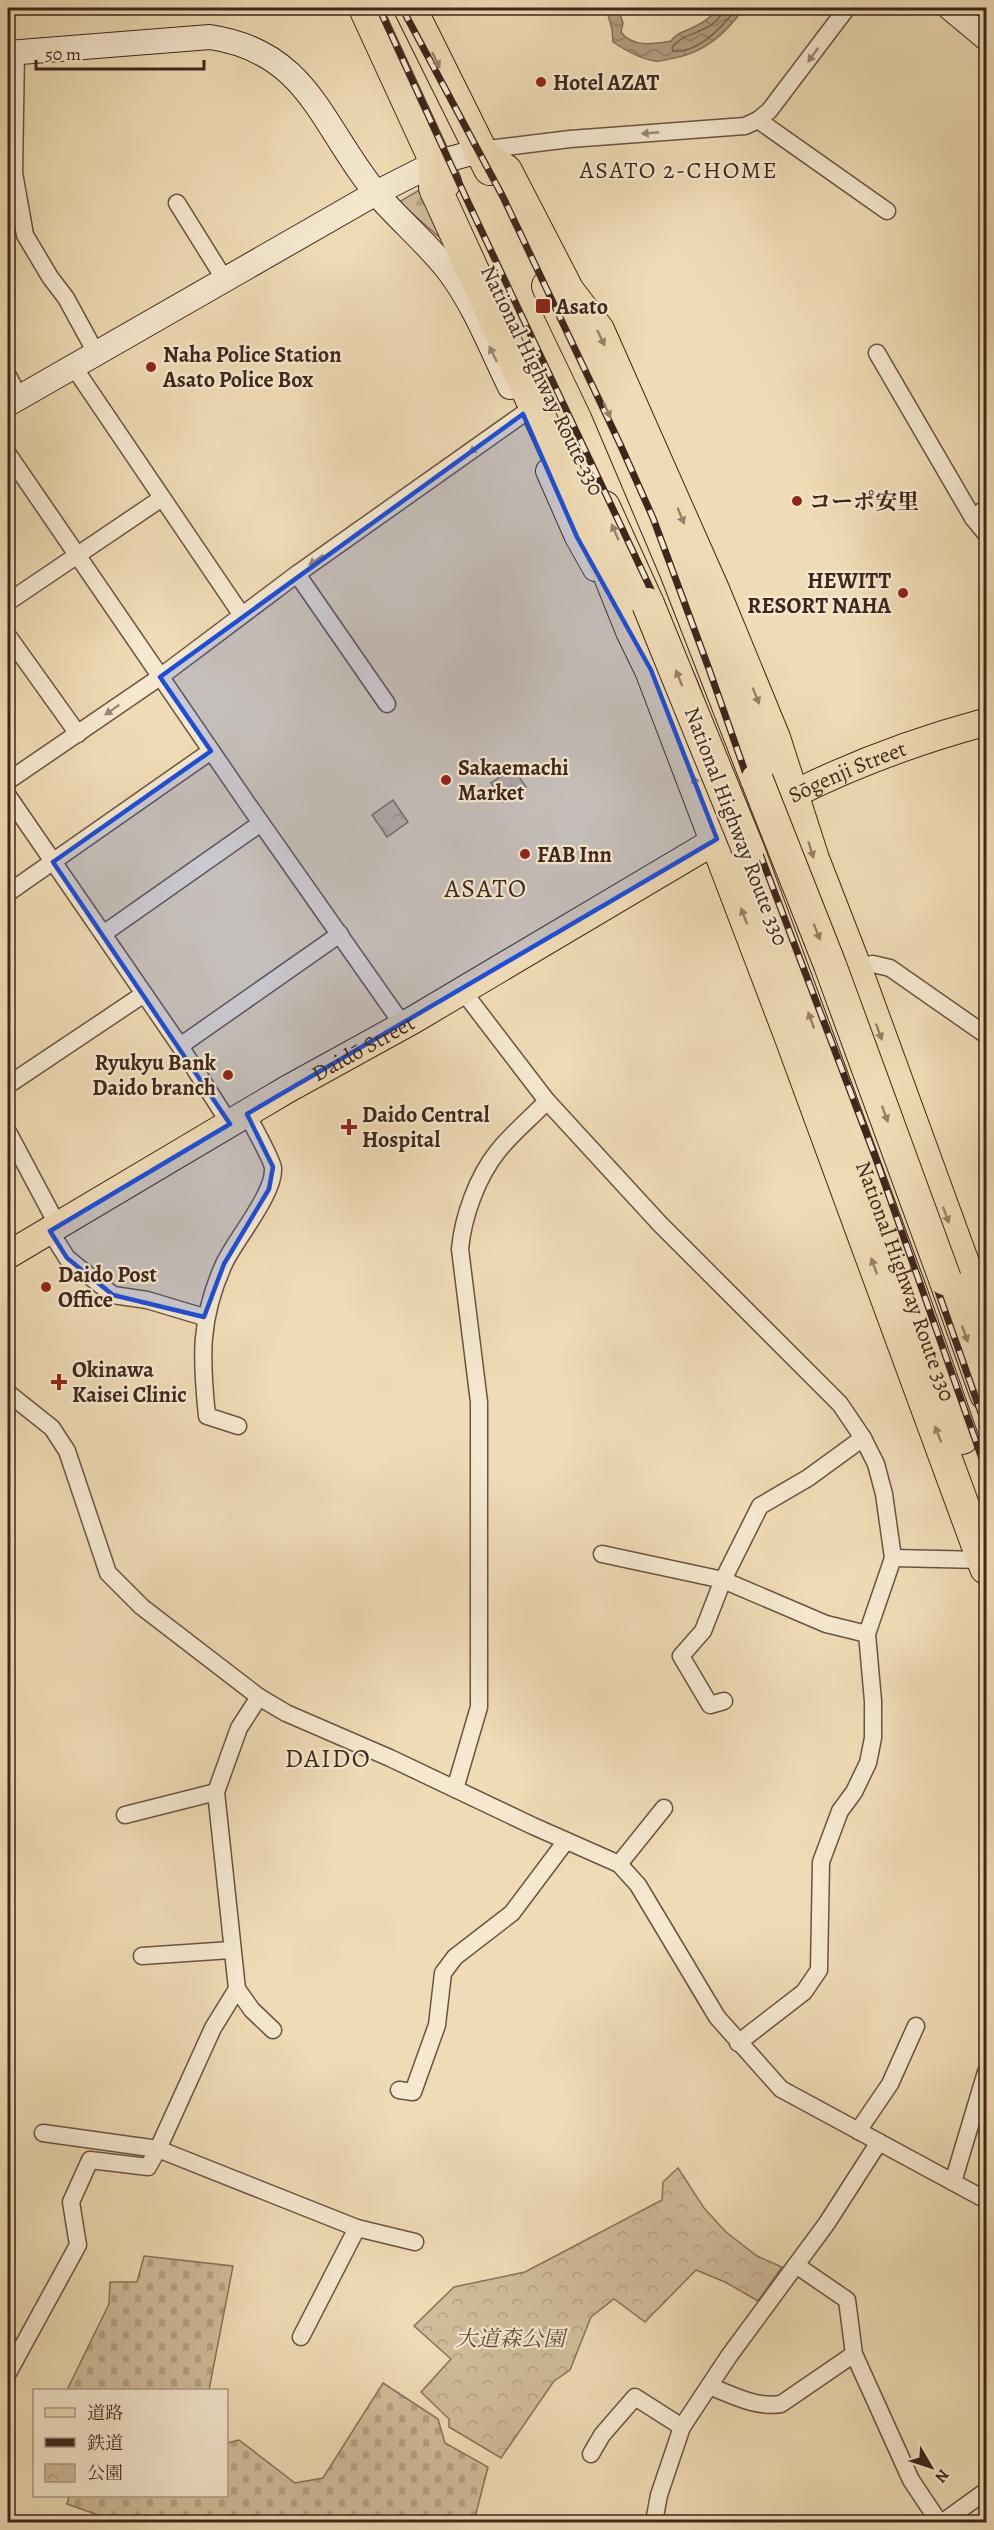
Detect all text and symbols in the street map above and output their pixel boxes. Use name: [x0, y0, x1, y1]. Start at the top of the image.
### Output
scale bar: [36, 33, 204, 71]
text: 50 m: [45, 42, 81, 66]
one-way arrow: [807, 47, 819, 62]
one-way arrow: [431, 52, 440, 69]
place label: Hotel AZAT: [553, 68, 660, 98]
marker: Hotel AZAT: [534, 75, 548, 89]
one-way arrow: [641, 128, 660, 137]
district label: ASATO 2-CHOME: [579, 154, 778, 186]
street label: National Highway Route 330: [473, 260, 611, 501]
place label: Asato: [555, 292, 608, 322]
marker: Asato: [534, 297, 552, 315]
one-way arrow: [597, 329, 606, 346]
place label: Naha Police Station Asato Police Box: [162, 340, 342, 395]
one-way arrow: [489, 345, 498, 362]
marker: Naha Police Station Asato Police Box: [144, 360, 158, 374]
one-way arrow: [603, 401, 612, 419]
one-way arrow: [468, 442, 484, 454]
place label: コーポ安里: [809, 487, 919, 517]
marker: コーポ安里: [790, 494, 804, 508]
one-way arrow: [676, 507, 686, 525]
one-way arrow: [610, 522, 620, 540]
one-way arrow: [308, 554, 324, 565]
place label: HEWITT RESORT NAHA: [747, 566, 892, 621]
marker: HEWITT RESORT NAHA: [896, 586, 910, 600]
one-way arrow: [674, 669, 683, 687]
one-way arrow: [751, 687, 761, 705]
street label: National Highway Route 330: [677, 703, 795, 950]
one-way arrow: [104, 704, 120, 716]
street label: Sōgenji Street: [783, 734, 910, 811]
place label: Sakaemachi Market: [458, 753, 569, 808]
marker: Sakaemachi Market: [439, 773, 453, 787]
one-way arrow: [691, 775, 700, 793]
place label: FAB Inn: [537, 840, 612, 870]
one-way arrow: [806, 841, 816, 859]
marker: FAB Inn: [518, 847, 532, 861]
district label: ASATO: [444, 871, 527, 906]
one-way arrow: [739, 907, 748, 925]
one-way arrow: [812, 923, 822, 941]
street label: Daidō Street: [306, 1008, 420, 1089]
one-way arrow: [806, 1011, 816, 1029]
one-way arrow: [874, 1023, 884, 1041]
place label: Ryukyu Bank Daido branch: [92, 1048, 217, 1103]
marker: Ryukyu Bank Daido branch: [221, 1068, 235, 1082]
place label: Daido Central Hospital: [362, 1100, 490, 1155]
one-way arrow: [880, 1106, 890, 1124]
marker: Daido Central Hospital: [340, 1118, 358, 1136]
street label: National Highway Route 330: [848, 1157, 962, 1406]
one-way arrow: [941, 1207, 951, 1225]
one-way arrow: [869, 1257, 879, 1275]
place label: Daido Post Office: [58, 1260, 157, 1315]
marker: Daido Post Office: [39, 1280, 53, 1294]
one-way arrow: [961, 1325, 970, 1343]
place label: Okinawa Kaisei Clinic: [72, 1355, 187, 1410]
marker: Okinawa Kaisei Clinic: [50, 1373, 68, 1391]
one-way arrow: [933, 1425, 943, 1443]
district label: DAIDO: [285, 1741, 371, 1776]
park label: 大道森公園: [455, 2324, 568, 2354]
legend: [33, 2389, 228, 2497]
text: 道路: [87, 2401, 123, 2425]
text: 鉄道: [87, 2431, 123, 2455]
north arrow: [901, 2437, 961, 2497]
text: 公園: [87, 2461, 123, 2485]
text: N: [929, 2464, 954, 2488]

